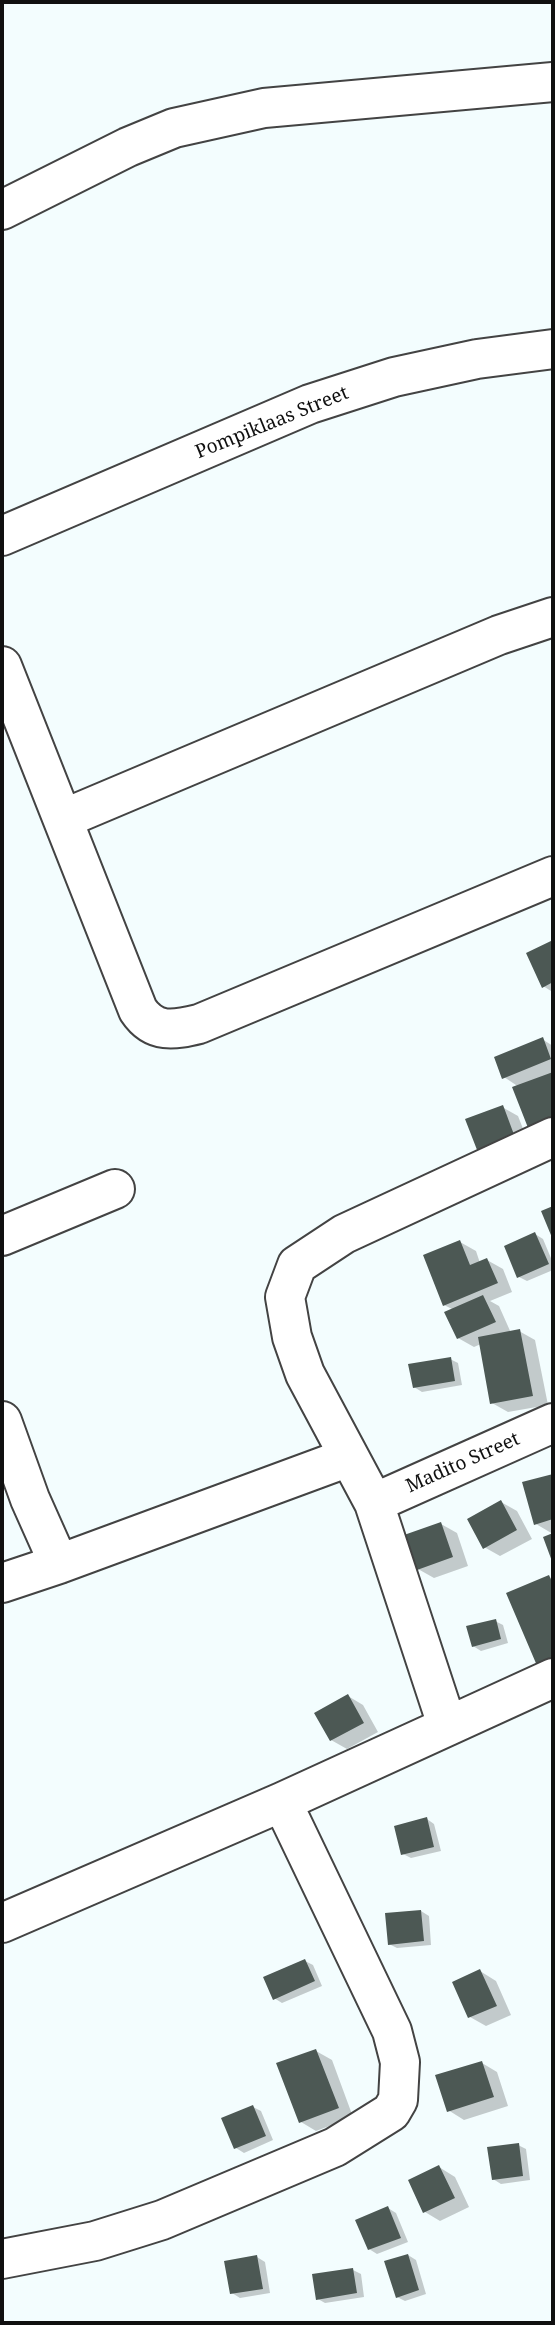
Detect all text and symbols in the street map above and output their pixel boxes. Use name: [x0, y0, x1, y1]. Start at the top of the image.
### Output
street label: Pompiklaas Street: [192, 382, 352, 464]
street label: Madito Street: [403, 1428, 523, 1498]

